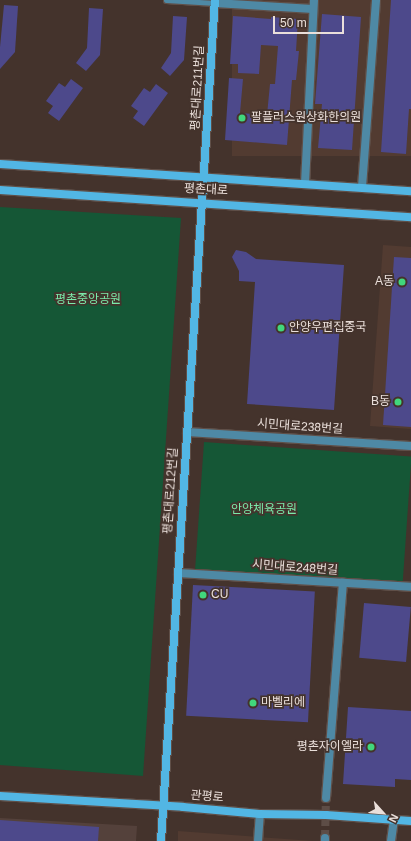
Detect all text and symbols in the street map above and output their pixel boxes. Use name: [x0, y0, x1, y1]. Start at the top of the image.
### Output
scale bar: [275, 8, 346, 34]
text: 50 m: [280, 16, 307, 30]
street label: 평촌대로211번길: [189, 45, 207, 131]
place label: 팔플러스원상화한의원: [251, 111, 361, 125]
marker: 팔플러스원상화한의원: [236, 112, 248, 124]
street label: 평촌대로: [184, 182, 228, 198]
place label: A동: [375, 275, 394, 289]
marker: A동: [397, 277, 407, 287]
park label: 평촌중앙공원: [55, 293, 121, 307]
place label: 안양우편집중국: [289, 321, 366, 335]
marker: 안양우편집중국: [276, 323, 286, 333]
place label: B동: [371, 395, 390, 409]
marker: B동: [393, 397, 403, 407]
street label: 시민대로238번길: [256, 417, 344, 437]
street label: 평촌대로212번길: [161, 447, 181, 535]
park label: 안양체육공원: [231, 503, 297, 517]
street label: 시민대로248번길: [251, 558, 339, 578]
place label: CU: [211, 588, 228, 602]
marker: CU: [198, 590, 208, 600]
place label: 마벨리에: [261, 696, 305, 710]
marker: 마벨리에: [248, 698, 258, 708]
place label: 평촌자이엘라: [297, 740, 363, 754]
marker: 평촌자이엘라: [366, 742, 376, 752]
street label: 관평로: [190, 788, 224, 806]
north arrow: [363, 793, 403, 833]
text: N: [387, 812, 401, 825]

